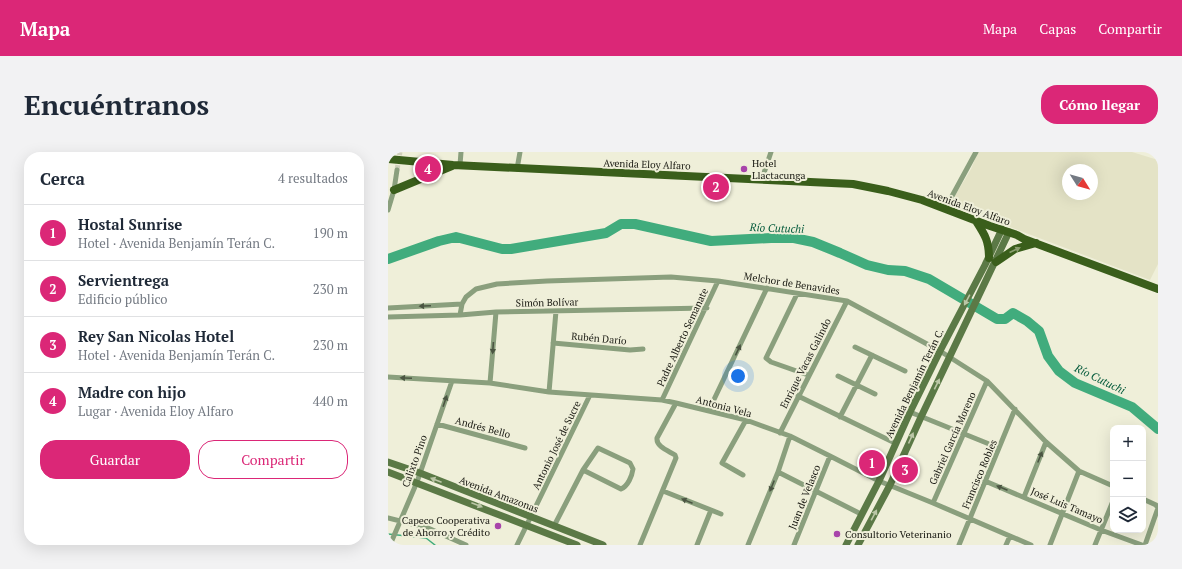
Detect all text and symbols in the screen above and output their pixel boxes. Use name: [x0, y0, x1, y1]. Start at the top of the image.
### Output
text: Mapa: [20, 16, 70, 41]
text: Mapa: [983, 19, 1017, 38]
text: Capas: [1039, 19, 1076, 38]
text: Compartir: [1098, 19, 1162, 38]
button: Cómo llegar: [1041, 85, 1158, 124]
text: Encuéntranos: [24, 86, 209, 123]
pin: 4: [415, 154, 441, 184]
street label: Avenida Eloy Alfaro: [603, 156, 691, 173]
place label: Hotel Llactacunga: [752, 157, 806, 182]
marker: Hotel Llactacunga: [739, 164, 749, 174]
north arrow: [1062, 164, 1098, 200]
text: Cerca: [40, 167, 85, 190]
text: 4 resultados: [278, 169, 348, 187]
pin: 2: [703, 172, 729, 202]
street label: Avenida Eloy Alfaro: [926, 186, 1012, 229]
text: Hostal Sunrise: [78, 214, 182, 234]
water label: Río Cutuchi: [748, 220, 805, 236]
text: 1: [49, 224, 57, 242]
text: 190 m: [313, 224, 348, 242]
text: Hotel · Avenida Benjamín Terán C.: [78, 234, 275, 252]
one-way arrow: [1009, 247, 1021, 253]
street label: Melchor de Benavides: [743, 269, 841, 298]
text: Servientrega: [78, 270, 169, 290]
text: 2: [49, 280, 57, 298]
text: 230 m: [313, 280, 348, 298]
street label: Padre Alberto Semanate: [654, 286, 711, 389]
text: Edificio público: [78, 290, 168, 308]
one-way arrow: [964, 294, 970, 306]
street label: Simón Bolívar: [516, 295, 579, 310]
one-way arrow: [418, 303, 431, 309]
street label: Enrique Vacas Galindo: [777, 316, 834, 411]
text: Rey San Nicolas Hotel: [78, 326, 234, 346]
street label: Avenida Benjamín Terán C.: [882, 326, 947, 440]
street label: Rubén Darío: [571, 330, 628, 347]
text: 3: [49, 336, 57, 354]
text: 230 m: [313, 336, 348, 354]
one-way arrow: [490, 342, 497, 354]
one-way arrow: [735, 344, 741, 356]
text: Hotel · Avenida Benjamín Terán C.: [78, 346, 275, 364]
water label: Río Cutuchi: [1072, 360, 1128, 397]
your location: [728, 366, 748, 386]
one-way arrow: [400, 375, 412, 382]
one-way arrow: [933, 379, 940, 390]
text: Madre con hijo: [78, 382, 186, 402]
street label: Gabriel García Moreno: [926, 389, 979, 487]
text: 4: [49, 392, 57, 410]
text: 440 m: [313, 392, 348, 410]
street label: Antonia Vela: [695, 393, 753, 420]
one-way arrow: [442, 395, 448, 407]
street label: Antonio José de Sucre: [529, 399, 584, 492]
text: Lugar · Avenida Eloy Alfaro: [78, 402, 234, 420]
street label: Andrés Bello: [454, 414, 512, 441]
map controls: [1110, 425, 1146, 533]
button: +: [1110, 425, 1146, 461]
street label: Calixto Pino: [399, 433, 430, 489]
one-way arrow: [908, 433, 914, 444]
street label: Francisco Robles: [959, 437, 1000, 511]
button: Guardar: [40, 440, 190, 479]
button: Compartir: [198, 440, 348, 479]
pin: 1: [859, 448, 885, 478]
one-way arrow: [1038, 450, 1044, 462]
pin: 3: [892, 455, 918, 485]
button: −: [1110, 461, 1146, 497]
street label: Juan de Velasco: [786, 462, 824, 531]
street label: Avenida Amazonas: [457, 473, 540, 516]
one-way arrow: [430, 476, 442, 482]
one-way arrow: [768, 481, 774, 493]
street label: José Luis Tamayo: [1029, 484, 1105, 527]
one-way arrow: [996, 485, 1007, 491]
one-way arrow: [681, 497, 693, 503]
button: layers: [1110, 497, 1146, 533]
one-way arrow: [471, 503, 483, 509]
one-way arrow: [871, 509, 877, 521]
place label: Capeco Cooperativa de Ahorro y Crédito: [402, 514, 490, 539]
marker: Capeco Cooperativa de Ahorro y Crédito: [493, 521, 503, 531]
place label: Consultorio Veterinanio: [845, 528, 952, 541]
marker: Consultorio Veterinanio: [832, 529, 842, 539]

